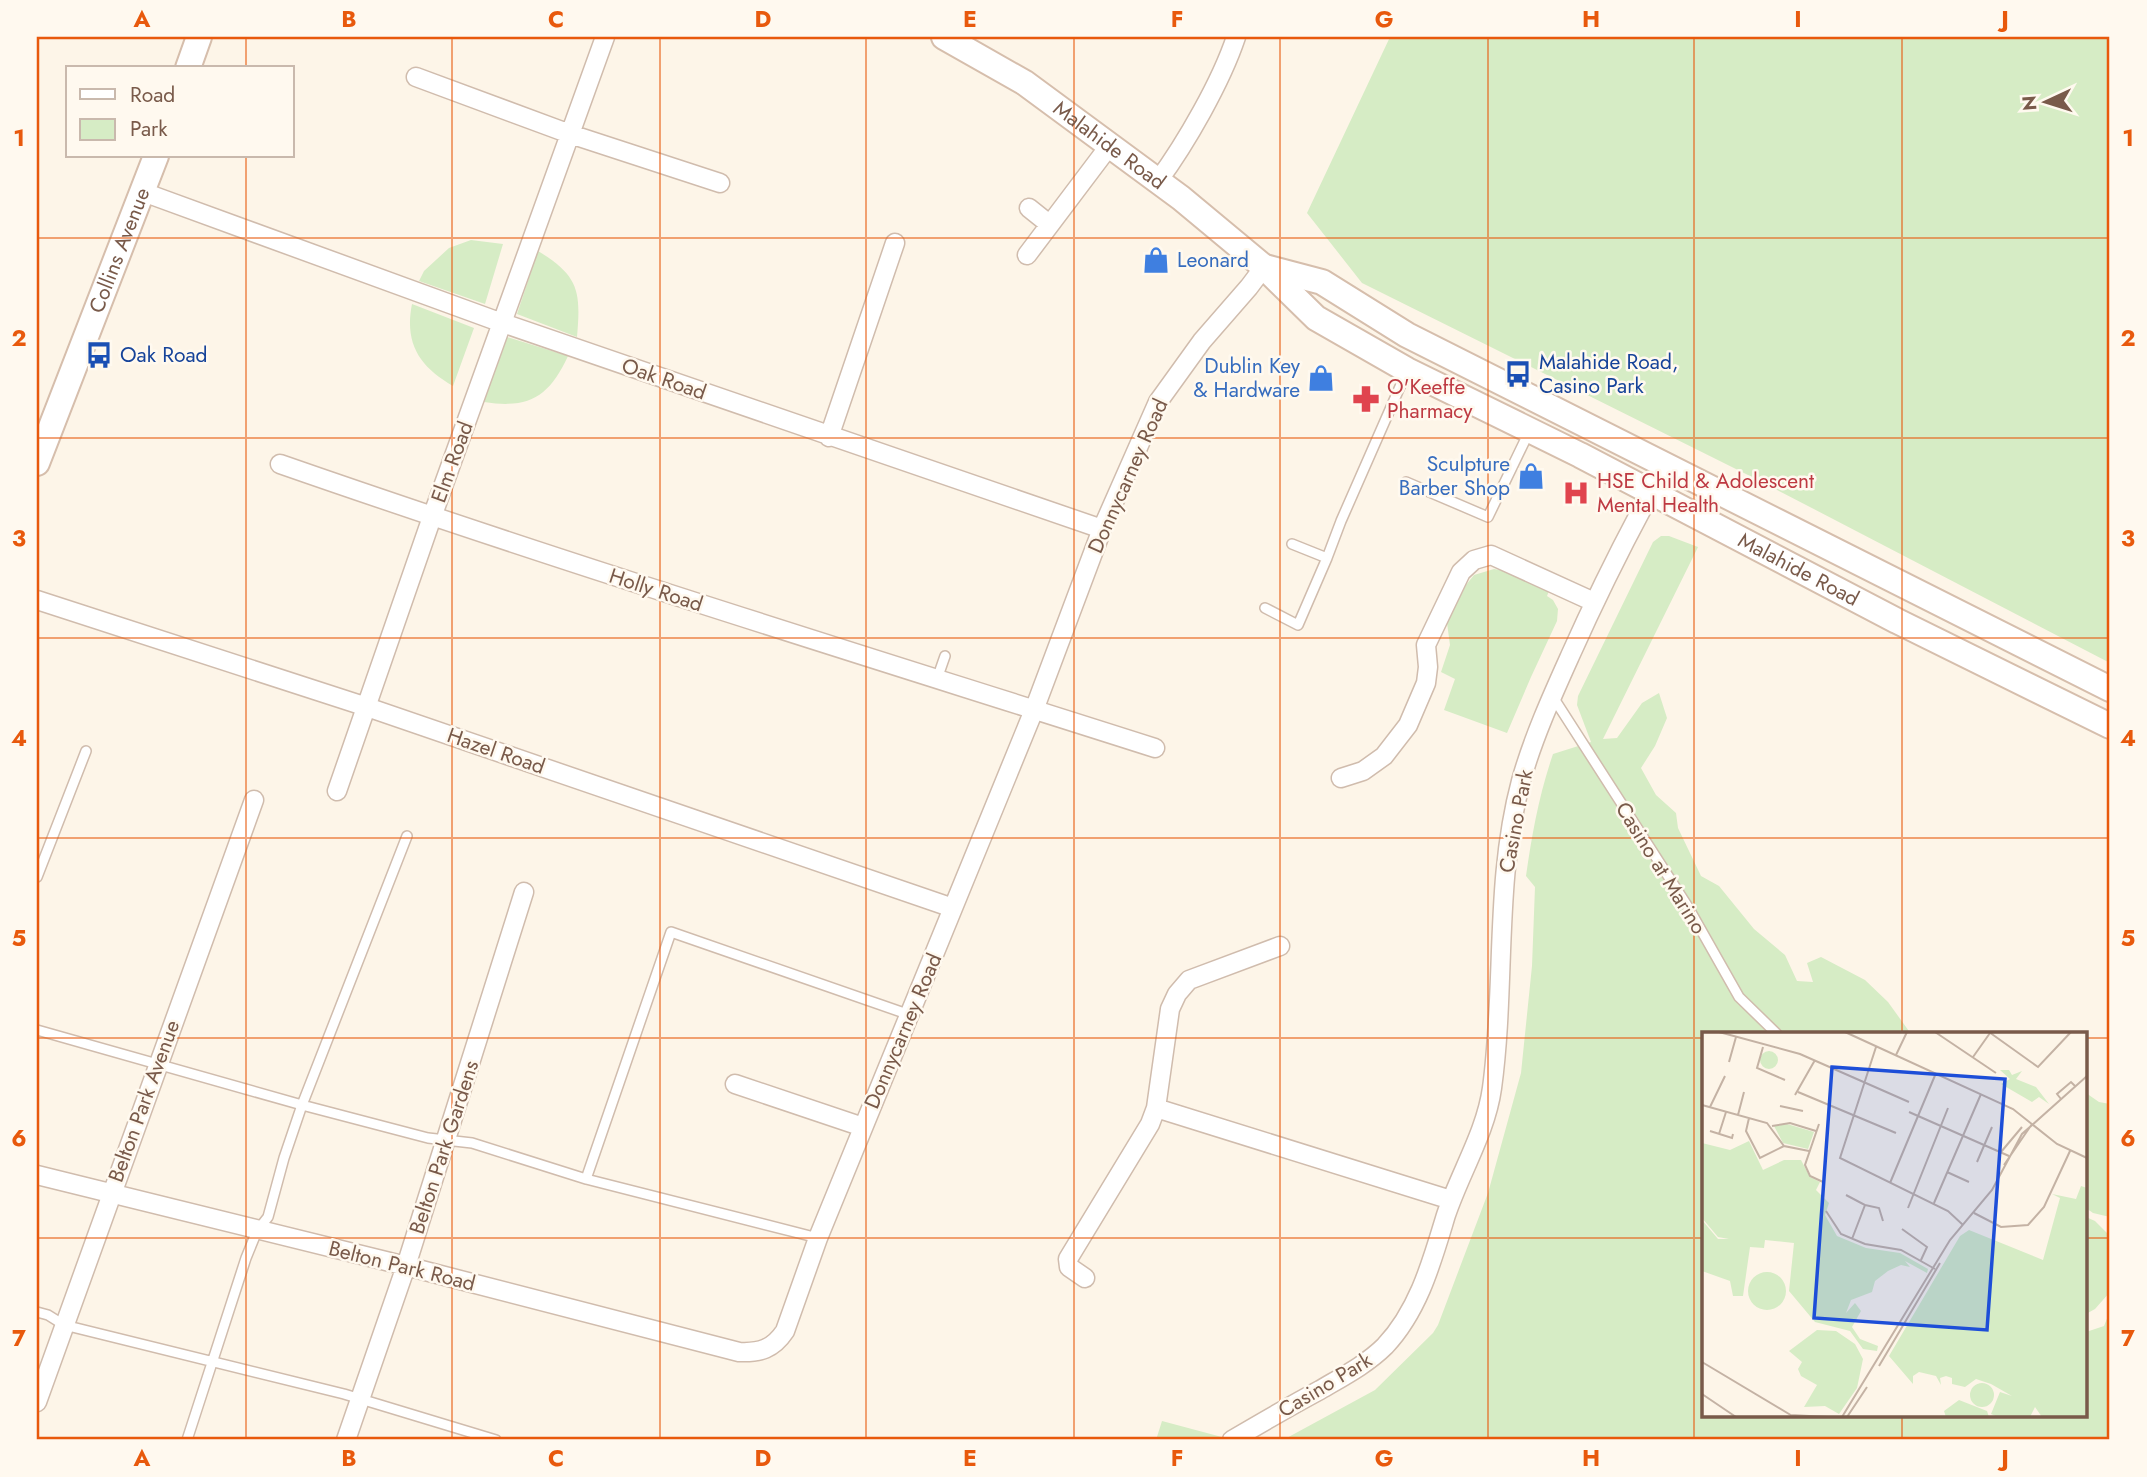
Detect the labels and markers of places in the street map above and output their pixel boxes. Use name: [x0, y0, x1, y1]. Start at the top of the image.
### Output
shop icon: Leonard: [1141, 245, 1171, 275]
place label: Leonard: [1177, 245, 1249, 275]
bus stop icon: Oak Road: [84, 340, 114, 370]
place label: Oak Road: [120, 340, 208, 370]
place label: Malahide Road, Casino Park: [1539, 347, 1678, 401]
place label: Dublin Key & Hardware: [1193, 351, 1301, 405]
bus stop icon: Malahide Road, Casino Park: [1503, 359, 1533, 389]
shop icon: Dublin Key & Hardware: [1306, 363, 1336, 393]
place label: O'Keeffe Pharmacy: [1387, 372, 1473, 426]
pharmacy icon: O'Keeffe Pharmacy: [1351, 384, 1381, 414]
place label: Sculpture Barber Shop: [1399, 449, 1510, 503]
shop icon: Sculpture Barber Shop: [1516, 461, 1546, 491]
place label: HSE Child & Adolescent Mental Health: [1597, 466, 1814, 520]
hospital icon: HSE Child & Adolescent Mental Health: [1561, 478, 1591, 508]

